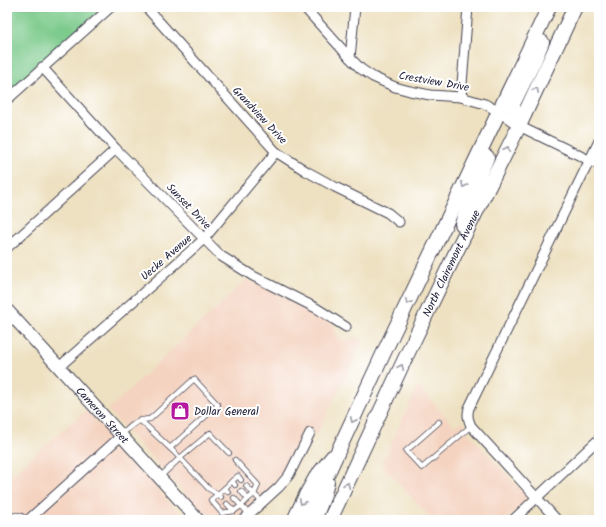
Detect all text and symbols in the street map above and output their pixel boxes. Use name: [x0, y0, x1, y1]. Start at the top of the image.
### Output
street label: Crestview Drive: [397, 67, 470, 97]
street label: Grandview Drive: [228, 83, 291, 149]
one-way arrow: [531, 87, 539, 95]
one-way arrow: [503, 146, 510, 153]
street label: Sunset Drive: [162, 179, 215, 234]
one-way arrow: [461, 181, 469, 188]
street label: North Clairemont Avenue: [418, 207, 486, 320]
street label: Uecke Avenue: [137, 230, 196, 285]
one-way arrow: [405, 298, 413, 306]
one-way arrow: [396, 363, 404, 371]
street label: Cameron Street: [71, 383, 133, 449]
shop icon: Dollar General: [169, 400, 191, 422]
place label: Dollar General: [194, 403, 259, 421]
one-way arrow: [350, 416, 358, 423]
one-way arrow: [342, 481, 350, 489]
one-way arrow: [298, 499, 306, 506]

